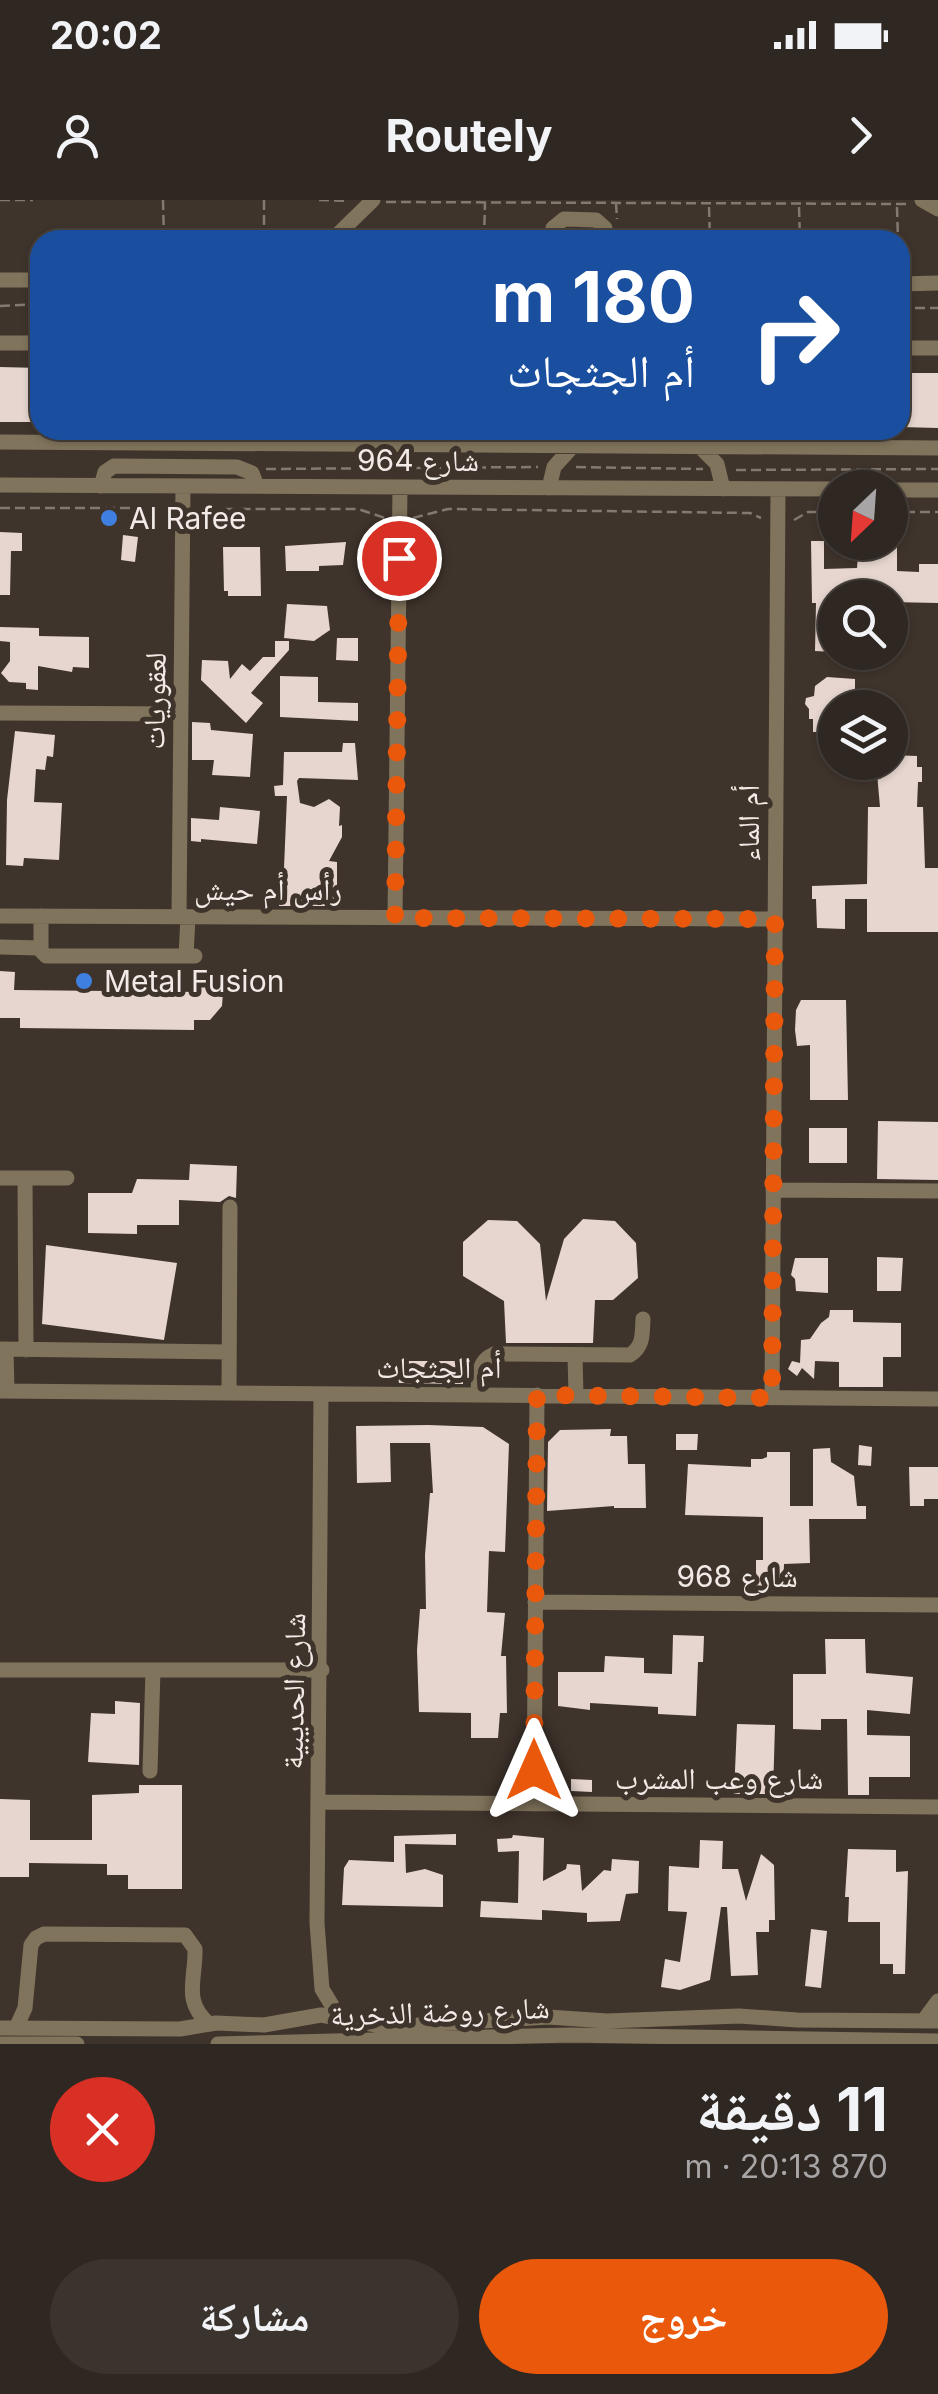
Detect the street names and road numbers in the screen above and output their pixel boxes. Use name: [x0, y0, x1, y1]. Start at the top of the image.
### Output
street label: شارع 964: [357, 442, 479, 480]
street label: لعقوريات: [135, 652, 173, 750]
street label: أم الماء: [730, 785, 768, 861]
street label: رأس أم حيش: [194, 871, 342, 909]
street label: أم الجثجاث: [376, 1349, 502, 1387]
street label: شارع 968: [676, 1558, 798, 1596]
street label: شارع الحديبية: [274, 1612, 314, 1770]
street label: شارع وعب المشرب: [615, 1760, 823, 1798]
street label: شارع روضة الذخرية: [330, 1989, 550, 2035]

